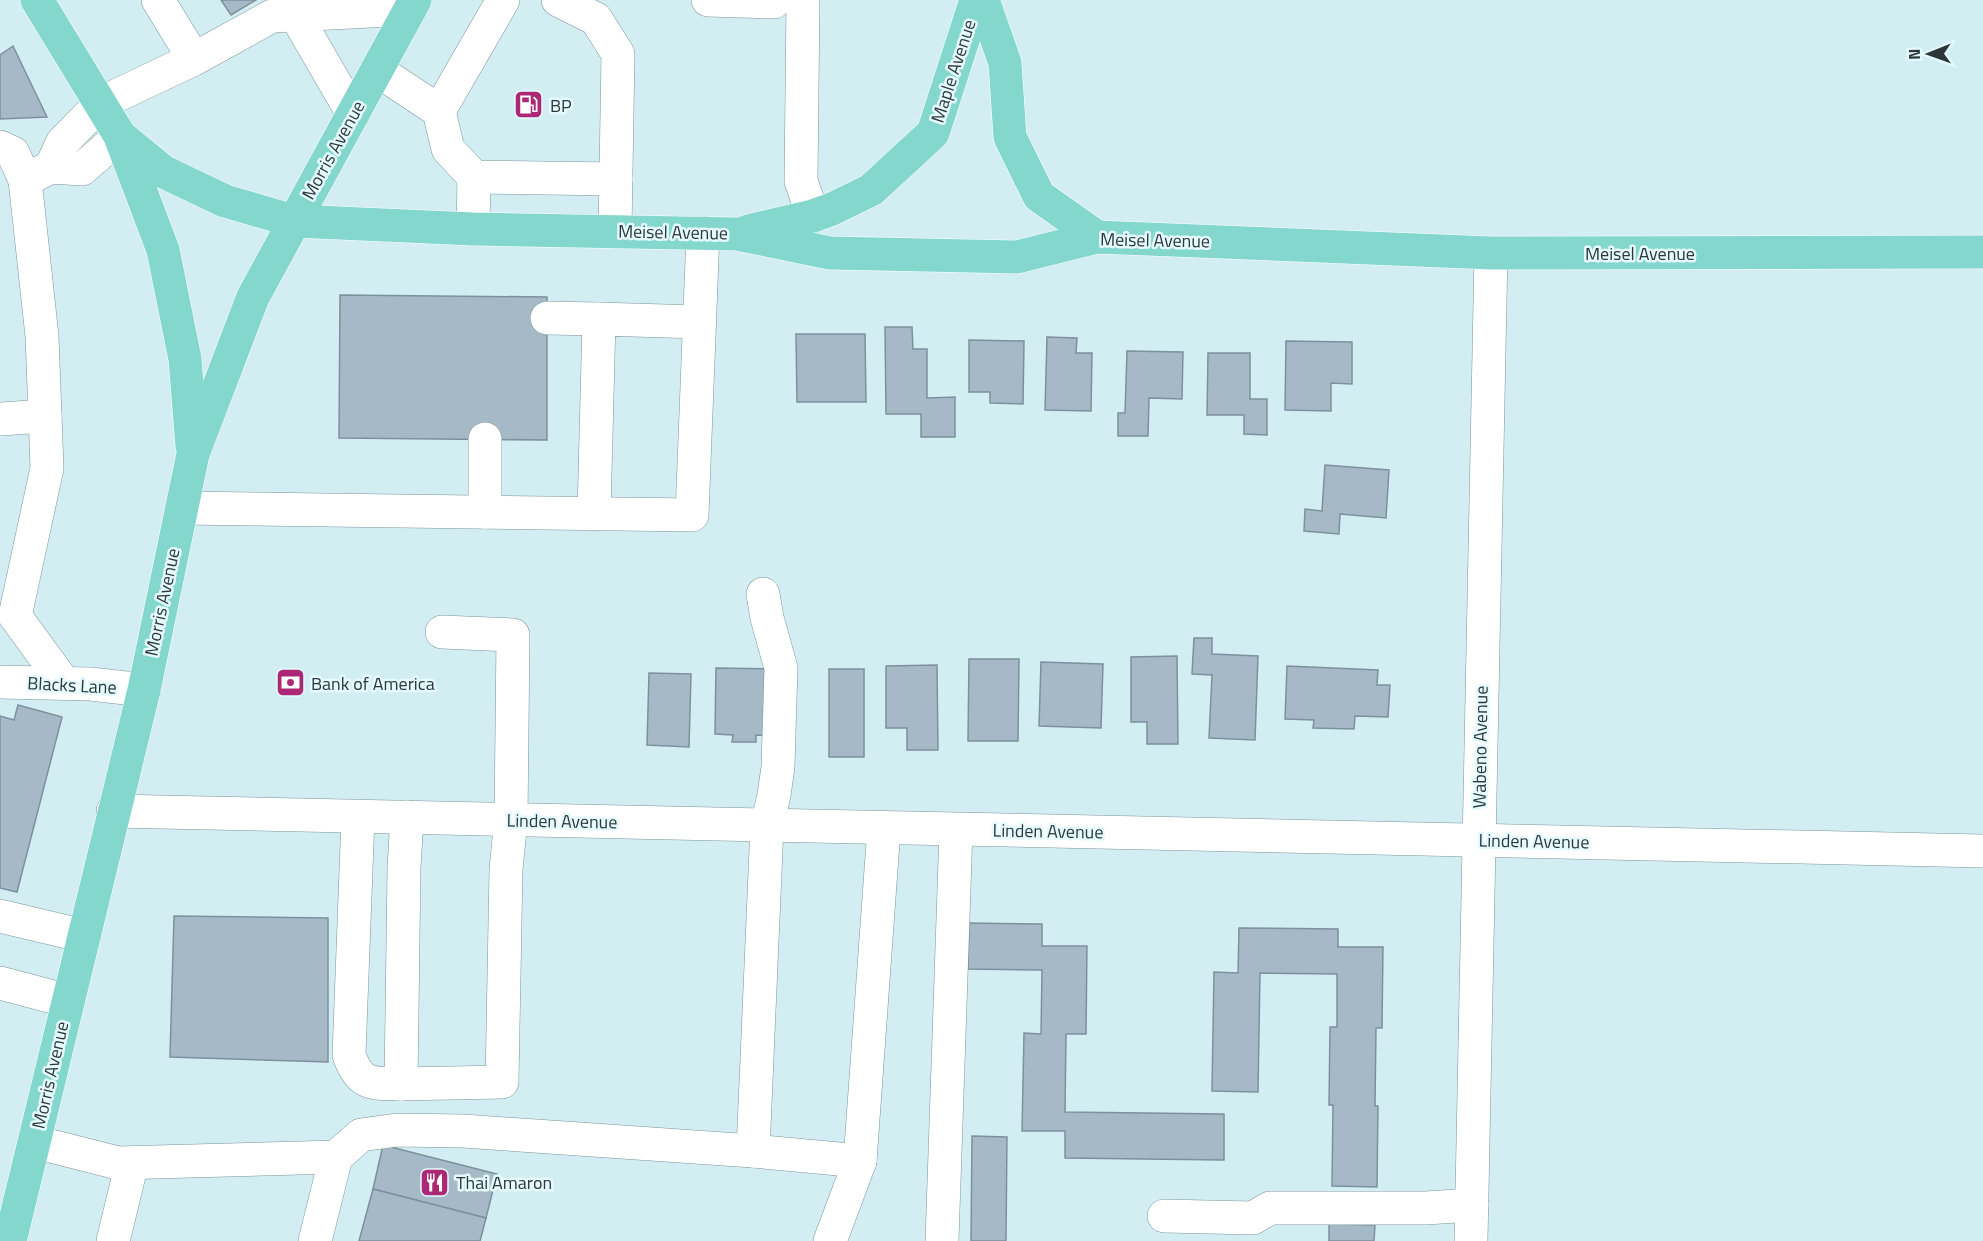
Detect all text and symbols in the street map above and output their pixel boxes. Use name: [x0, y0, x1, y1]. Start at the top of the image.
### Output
street label: Maple Avenue: [924, 16, 982, 126]
north arrow: [1899, 24, 1959, 84]
text: N: [1902, 49, 1926, 60]
fuel station icon: BP: [513, 89, 545, 121]
place label: BP: [550, 92, 572, 119]
street label: Morris Avenue: [295, 96, 371, 204]
street label: Meisel Avenue: [618, 218, 728, 246]
street label: Meisel Avenue: [1100, 226, 1210, 254]
street label: Meisel Avenue: [1585, 240, 1695, 267]
street label: Morris Avenue: [137, 546, 187, 658]
bank icon: Bank of America: [274, 667, 306, 699]
street label: Blacks Lane: [27, 669, 117, 701]
place label: Bank of America: [311, 670, 435, 697]
street label: Wabeno Avenue: [1465, 685, 1495, 809]
street label: Linden Avenue: [506, 807, 618, 835]
street label: Linden Avenue: [992, 817, 1104, 845]
street label: Linden Avenue: [1478, 827, 1590, 855]
street label: Morris Avenue: [25, 1019, 75, 1131]
restaurant icon: Thai Amaron: [419, 1166, 451, 1198]
place label: Thai Amaron: [456, 1169, 552, 1196]

